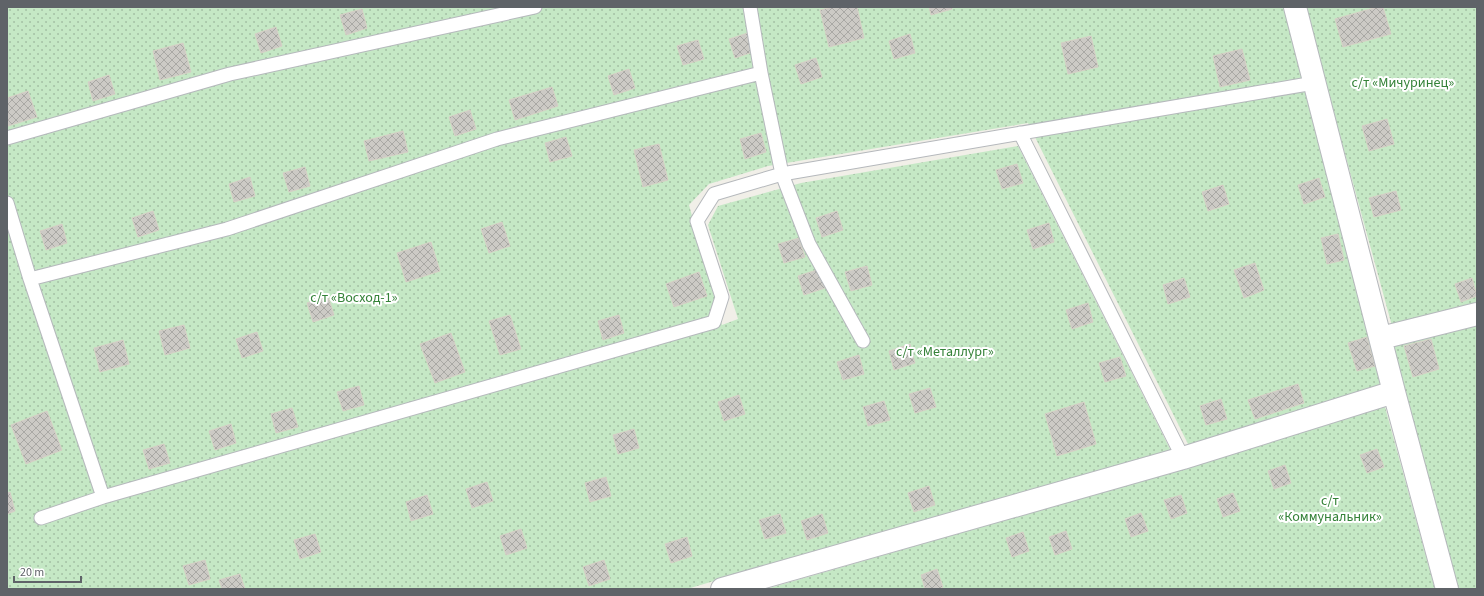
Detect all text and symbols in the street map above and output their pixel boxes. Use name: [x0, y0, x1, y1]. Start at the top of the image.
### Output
park label: с/т «Мичуринец»: [1352, 73, 1454, 93]
park label: с/т «Восход-1»: [310, 288, 398, 308]
park label: с/т «Металлург»: [896, 342, 994, 362]
park label: с/т «Коммунальник»: [1278, 491, 1382, 527]
scale bar: [14, 558, 81, 584]
text: 20 m: [20, 564, 44, 581]

